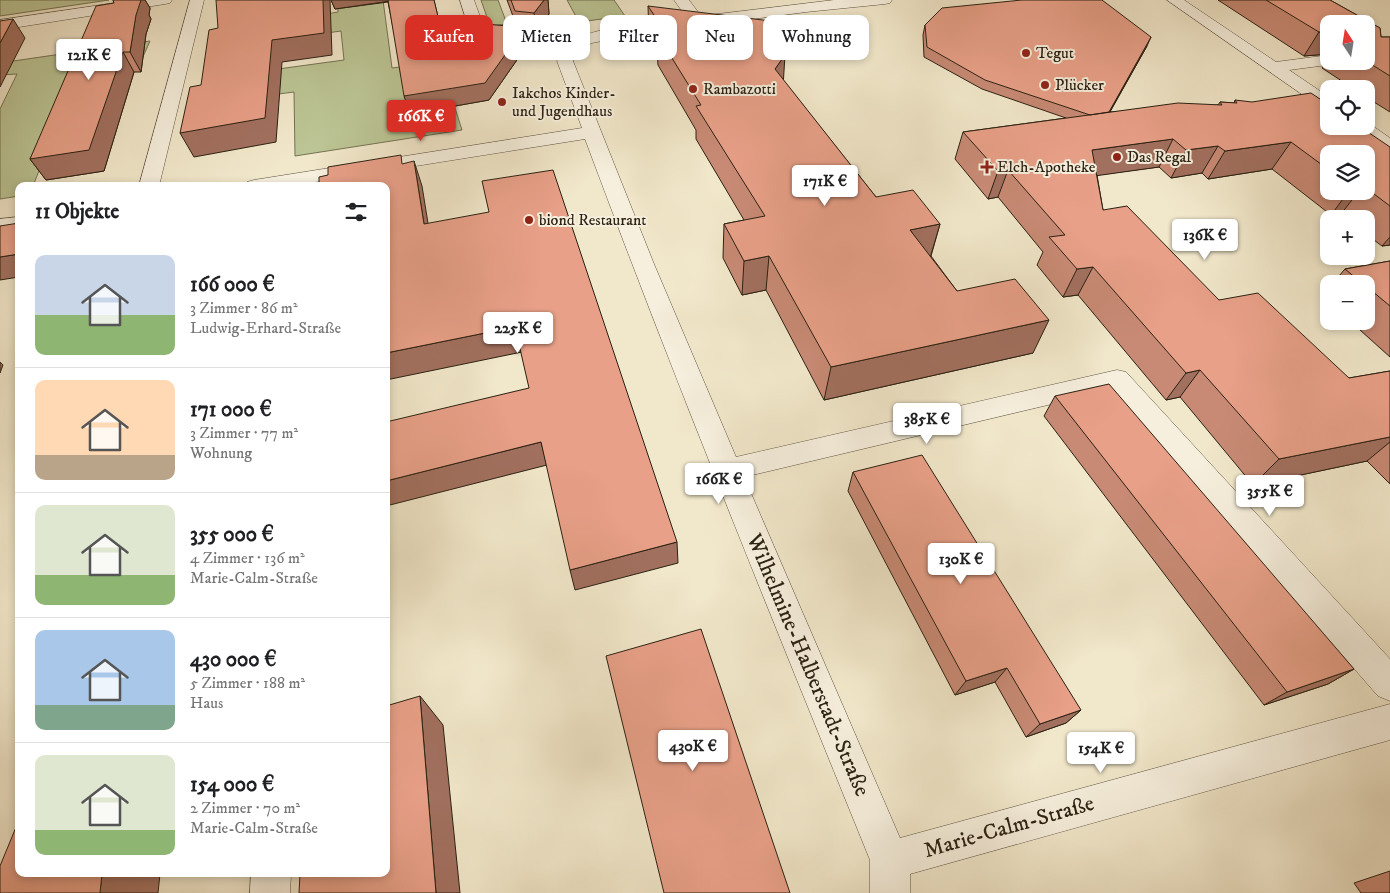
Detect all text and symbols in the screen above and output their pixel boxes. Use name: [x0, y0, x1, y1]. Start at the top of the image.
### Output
chip: Kaufen: [405, 15, 493, 60]
chip: Mieten: [503, 15, 590, 60]
chip: Filter: [600, 15, 677, 60]
chip: Neu: [687, 15, 753, 60]
chip: Wohnung: [763, 15, 869, 60]
north arrow: [1320, 15, 1375, 70]
map controls: [1320, 15, 1375, 330]
pin: 121K €: [48, 38, 130, 81]
place label: Tegut: [1036, 43, 1074, 63]
text: 121K €: [67, 45, 111, 65]
marker: Tegut: [1020, 47, 1032, 59]
place label: Plücker: [1055, 75, 1104, 95]
place label: Rambazotti: [703, 79, 776, 99]
marker: Plücker: [1039, 79, 1051, 91]
button: locate: [1320, 80, 1375, 135]
place label: Iakchos Kinder- und Jugendhaus: [512, 83, 616, 121]
marker: Rambazotti: [687, 83, 699, 95]
marker: Iakchos Kinder- und Jugendhaus: [496, 96, 508, 108]
pin: 166K €: [380, 100, 462, 142]
text: 166K €: [398, 106, 444, 126]
button: layers: [1320, 145, 1375, 200]
place label: Das Regal: [1127, 147, 1191, 167]
marker: Das Regal: [1111, 151, 1123, 163]
place label: Elch-Apotheke: [997, 157, 1096, 177]
marker: Elch-Apotheke: [981, 161, 993, 173]
pin: 171K €: [784, 164, 866, 207]
text: 171K €: [803, 171, 847, 191]
icon: filters: [342, 198, 370, 226]
text: 11 Objekte: [35, 199, 119, 225]
place label: biond Restaurant: [539, 210, 646, 230]
button: +: [1320, 210, 1375, 265]
marker: biond Restaurant: [523, 214, 535, 226]
pin: 136K €: [1164, 218, 1246, 261]
text: 136K €: [1183, 225, 1227, 245]
text: 166 000 €: [190, 272, 275, 298]
icon: home: [75, 275, 135, 335]
button: −: [1320, 275, 1375, 330]
text: 3 Zimmer · 86 m²: [190, 298, 298, 318]
pin: 225K €: [477, 312, 559, 354]
text: Ludwig-Erhard-Straße: [190, 318, 341, 338]
text: 225K €: [494, 318, 542, 338]
text: 171 000 €: [190, 397, 272, 423]
icon: home: [75, 400, 135, 460]
pin: 385K €: [886, 402, 968, 445]
text: 385K €: [904, 409, 950, 429]
text: 3 Zimmer · 77 m²: [190, 423, 298, 443]
text: Wohnung: [190, 443, 252, 463]
pin: 166K €: [678, 462, 760, 505]
text: 166K €: [696, 469, 742, 489]
pin: 355K €: [1229, 474, 1311, 517]
text: 355K €: [1247, 481, 1293, 501]
text: 355 000 €: [190, 522, 274, 548]
icon: home: [75, 525, 135, 585]
street label: Wilhelmine-Halberstadt-Straße: [740, 529, 876, 800]
pin: 130K €: [920, 542, 1002, 585]
text: 4 Zimmer · 136 m²: [190, 548, 305, 568]
text: 130K €: [939, 549, 983, 569]
text: Marie-Calm-Straße: [190, 568, 318, 588]
text: 430 000 €: [190, 647, 276, 673]
icon: home: [75, 650, 135, 710]
text: 5 Zimmer · 188 m²: [190, 673, 305, 693]
text: Haus: [190, 693, 223, 713]
pin: 430K €: [652, 730, 734, 772]
pin: 154K €: [1060, 732, 1142, 774]
text: 430K €: [669, 736, 717, 756]
text: 154K €: [1078, 738, 1124, 758]
text: 154 000 €: [190, 772, 274, 798]
icon: home: [75, 775, 135, 835]
street label: Marie-Calm-Straße: [921, 790, 1097, 864]
text: 2 Zimmer · 70 m²: [190, 798, 300, 818]
text: Marie-Calm-Straße: [190, 818, 318, 838]

